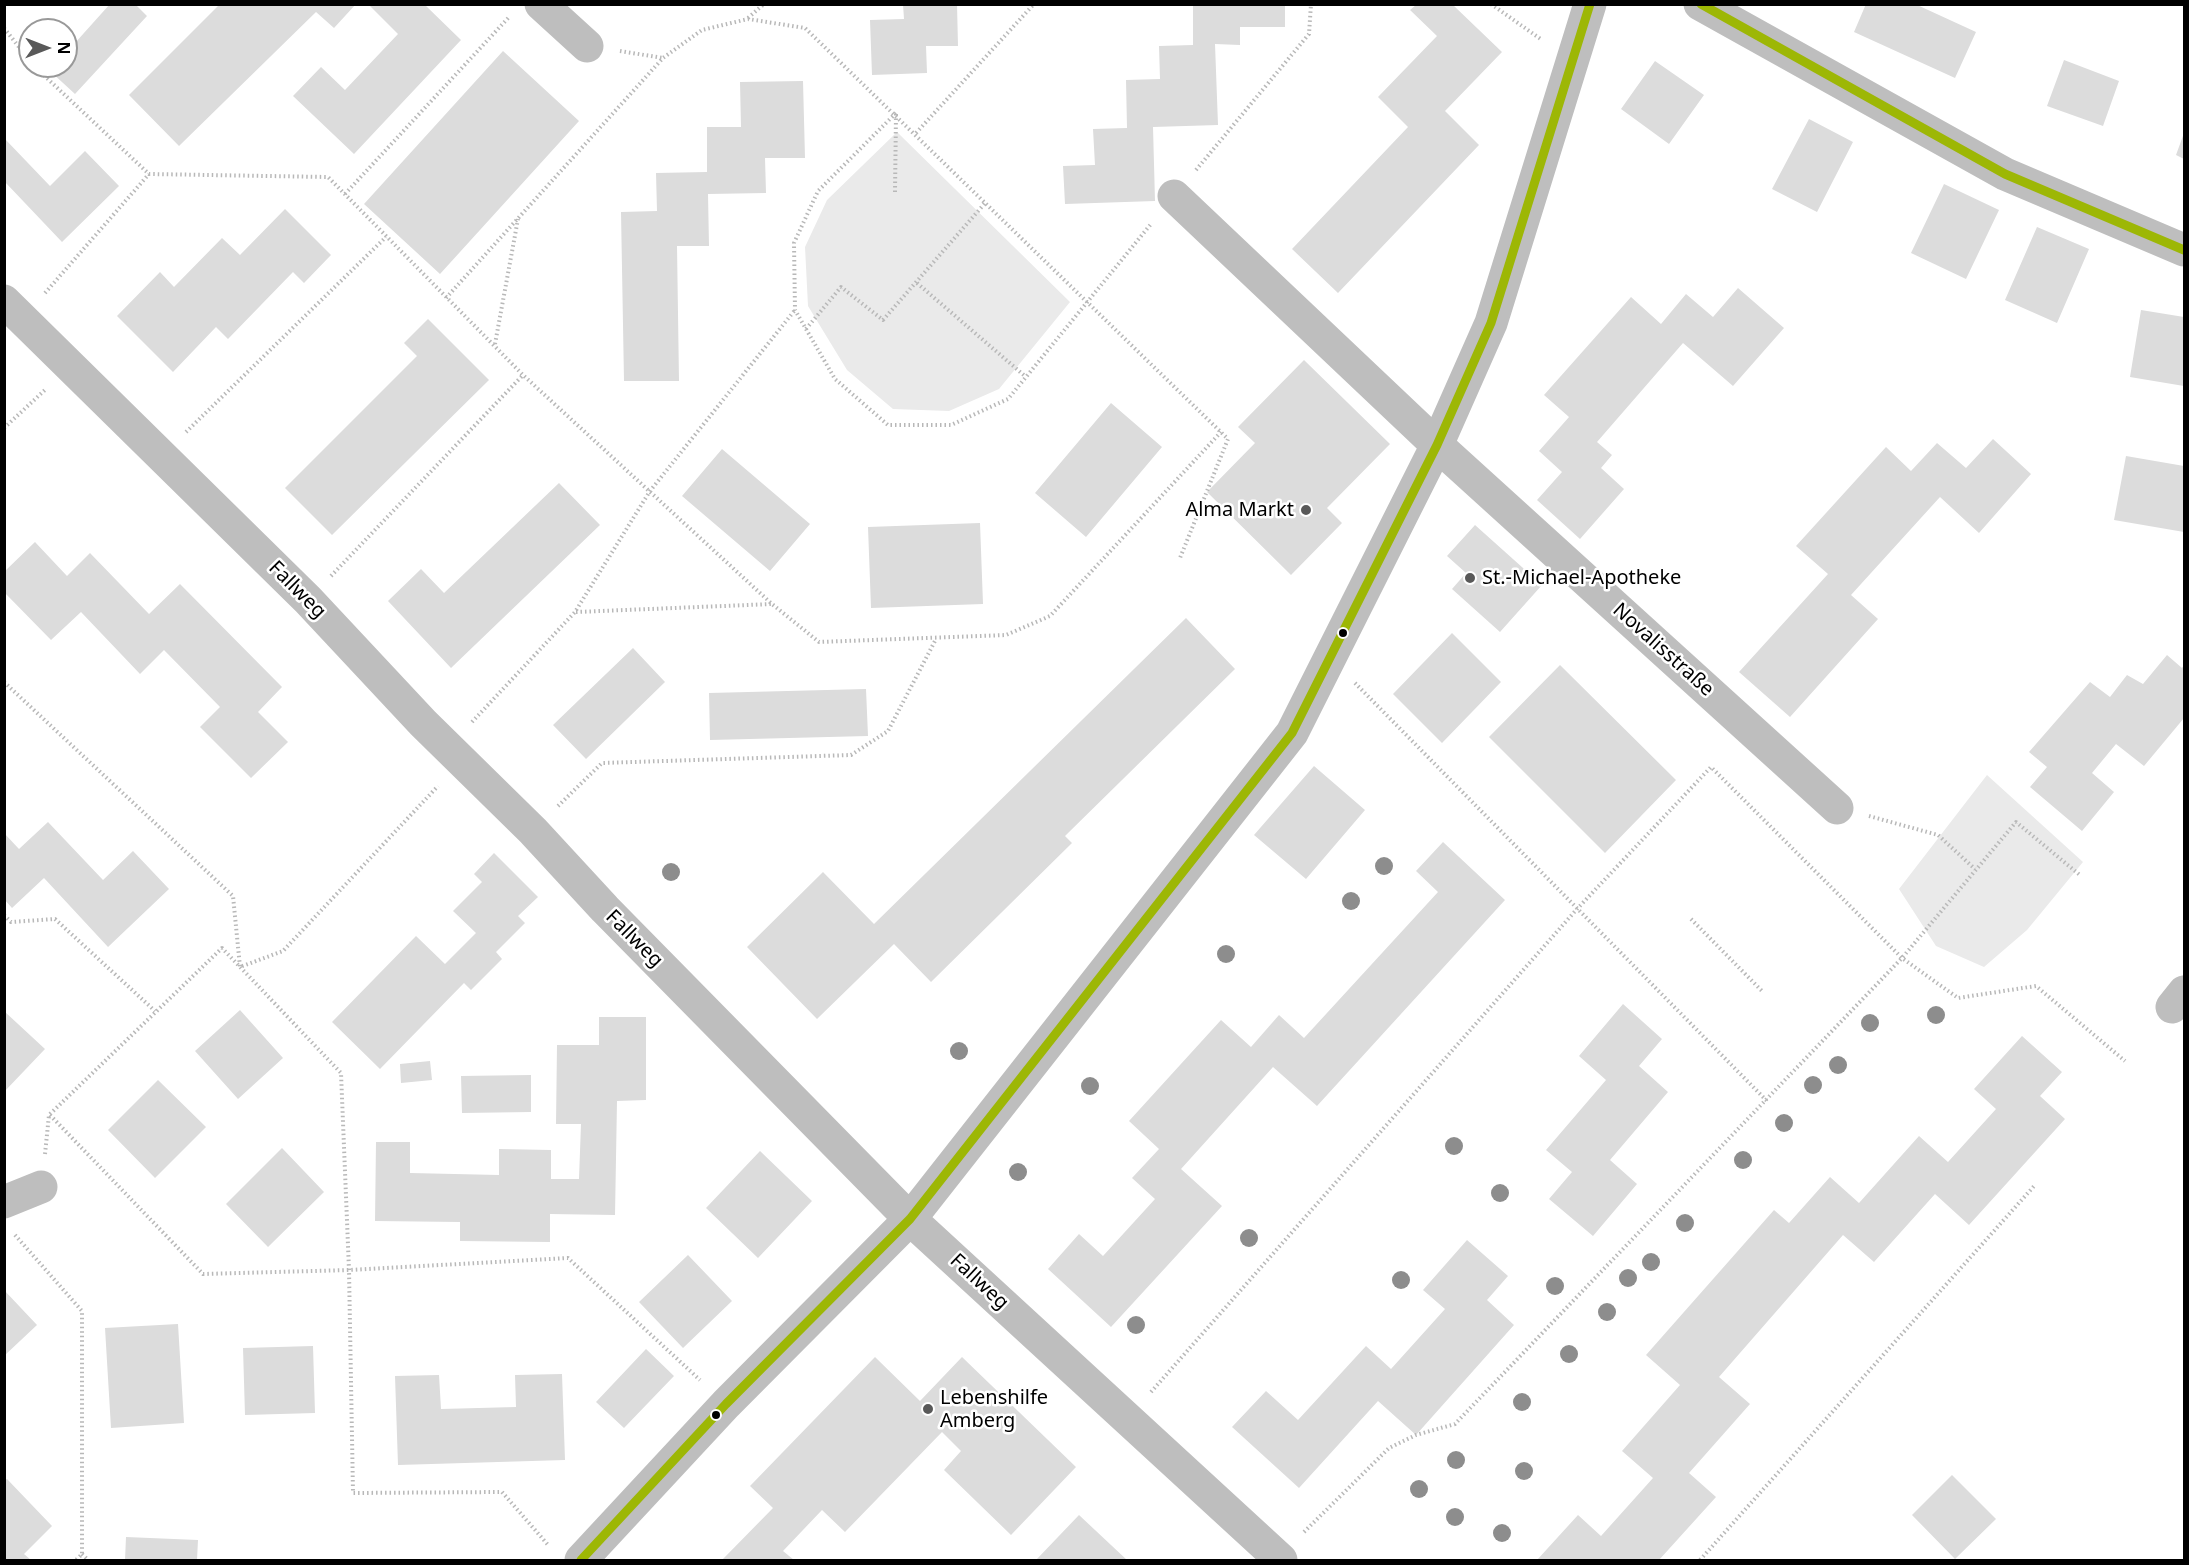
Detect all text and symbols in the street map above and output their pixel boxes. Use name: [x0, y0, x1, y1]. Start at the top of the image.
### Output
north arrow: [18, 18, 78, 78]
text: N: [53, 41, 75, 55]
place label: Alma Markt: [1185, 498, 1294, 522]
marker: Alma Markt: [1299, 503, 1313, 517]
street label: Fallweg: [263, 556, 331, 624]
place label: St.-Michael-Apotheke: [1482, 566, 1681, 590]
marker: St.-Michael-Apotheke: [1463, 571, 1477, 585]
street label: Novalisstraße: [1607, 598, 1719, 702]
unlabelled marker: [1337, 627, 1349, 639]
street label: Fallweg: [600, 905, 668, 973]
street label: Fallweg: [945, 1249, 1013, 1315]
place label: Lebenshilfe Amberg: [940, 1386, 1048, 1433]
marker: Lebenshilfe Amberg: [921, 1402, 935, 1416]
unlabelled marker: [710, 1409, 722, 1421]

